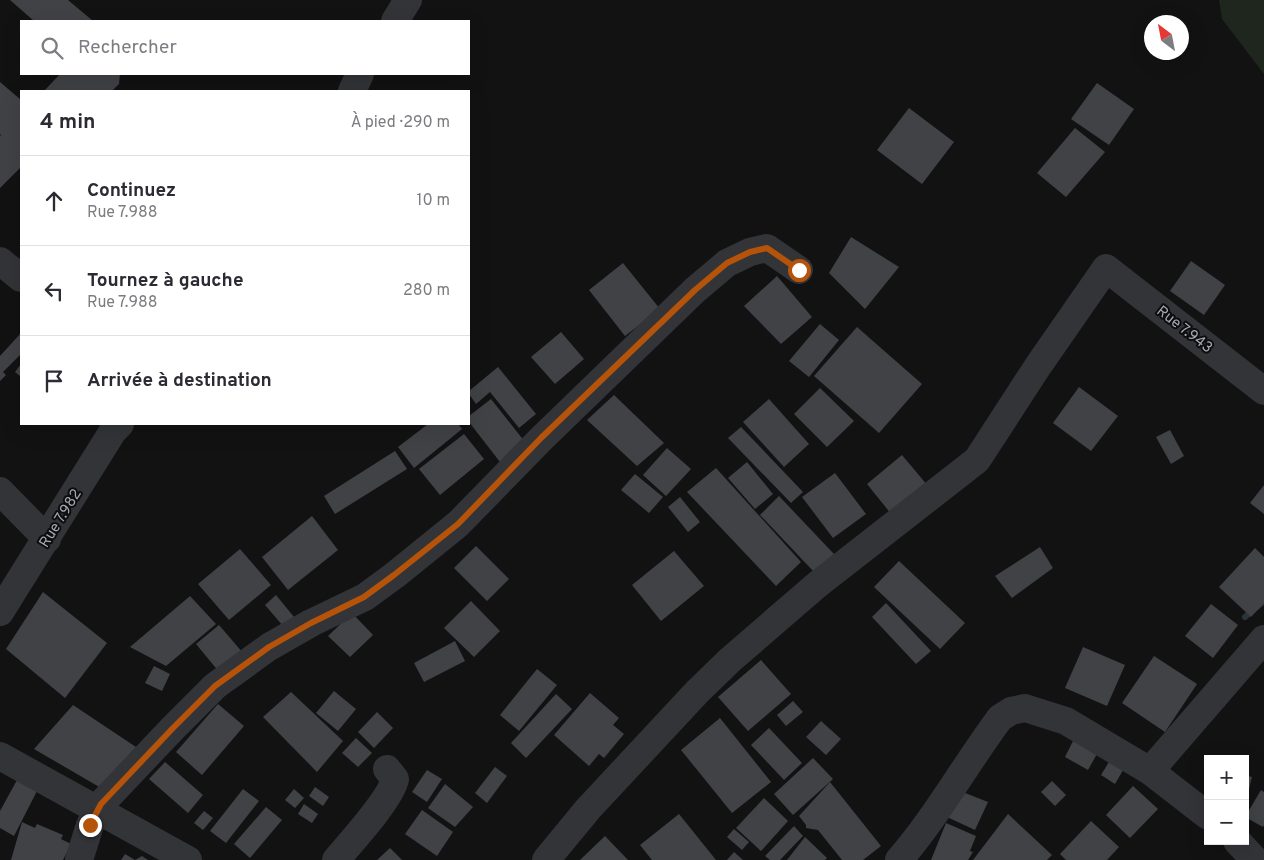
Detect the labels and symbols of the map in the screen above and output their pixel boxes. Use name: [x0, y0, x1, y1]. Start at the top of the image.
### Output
north arrow: [1144, 15, 1189, 60]
route start: [788, 259, 811, 282]
street label: Rue 7.943: [1152, 302, 1216, 358]
street label: Rue 7.982: [36, 486, 87, 552]
route end: [79, 814, 102, 837]

